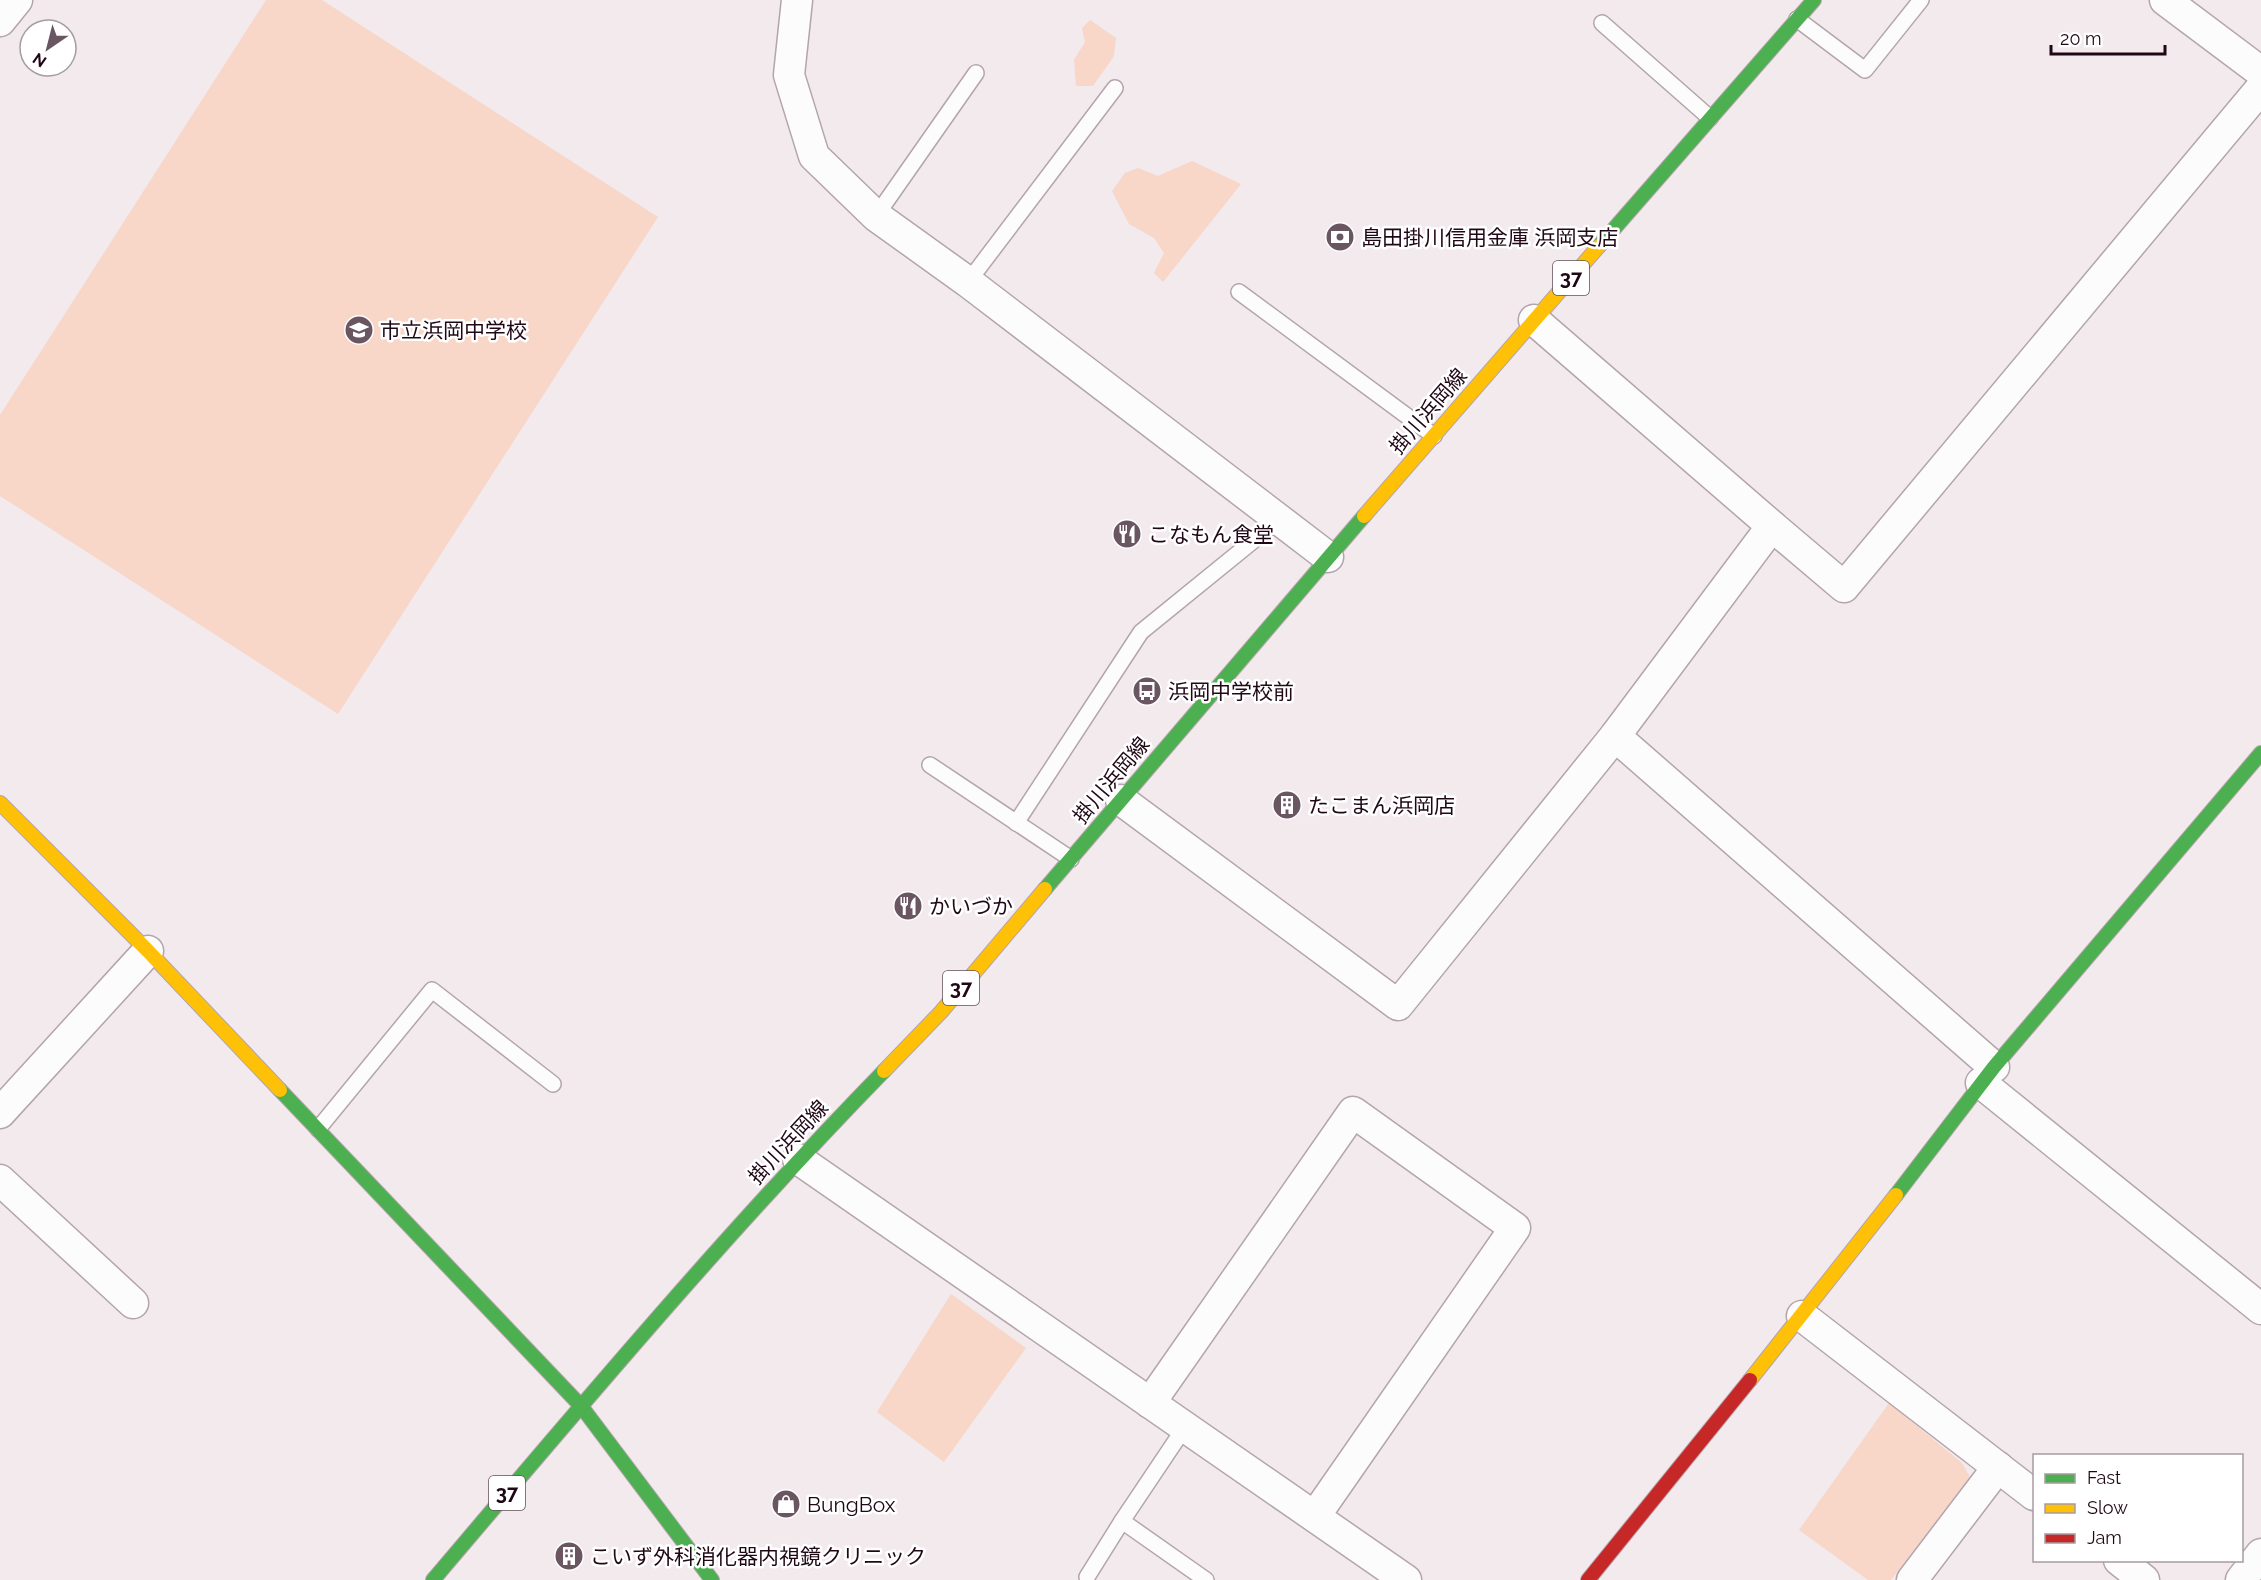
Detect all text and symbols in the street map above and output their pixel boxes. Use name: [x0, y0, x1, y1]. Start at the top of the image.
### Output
north arrow: [18, 18, 78, 78]
scale bar: [2051, 18, 2165, 56]
text: 20 m: [2060, 28, 2102, 49]
text: N: [29, 49, 50, 71]
bank icon: 島田掛川信用金庫 浜岡支店: [1324, 221, 1356, 253]
place label: 島田掛川信用金庫 浜岡支店: [1361, 225, 1618, 250]
road number: 37: [1553, 261, 1589, 295]
school or university icon: 市立浜岡中学校: [343, 314, 375, 346]
place label: 市立浜岡中学校: [380, 318, 527, 343]
street label: 掛川浜岡線: [1384, 363, 1472, 459]
restaurant icon: こなもん食堂: [1111, 518, 1143, 550]
place label: こなもん食堂: [1148, 522, 1274, 547]
bus stop icon: 浜岡中学校前: [1131, 675, 1163, 707]
place label: 浜岡中学校前: [1168, 679, 1294, 704]
street label: 掛川浜岡線: [1068, 732, 1154, 828]
building icon: たこまん浜岡店: [1271, 789, 1303, 821]
place label: たこまん浜岡店: [1308, 793, 1455, 818]
restaurant icon: かいづか: [892, 890, 924, 922]
place label: かいづか: [929, 894, 1013, 919]
road number: 37: [943, 971, 979, 1005]
street label: 掛川浜岡線: [743, 1095, 833, 1189]
legend: [2033, 1454, 2243, 1562]
text: Fast: [2087, 1467, 2121, 1488]
road number: 37: [489, 1476, 525, 1510]
shop icon: BungBox: [770, 1488, 802, 1520]
place label: BungBox: [807, 1492, 896, 1517]
text: Slow: [2087, 1497, 2128, 1518]
text: Jam: [2087, 1527, 2122, 1548]
building icon: こいず外科消化器内視鏡クリニック: [553, 1540, 585, 1572]
place label: こいず外科消化器内視鏡クリニック: [590, 1544, 926, 1569]

